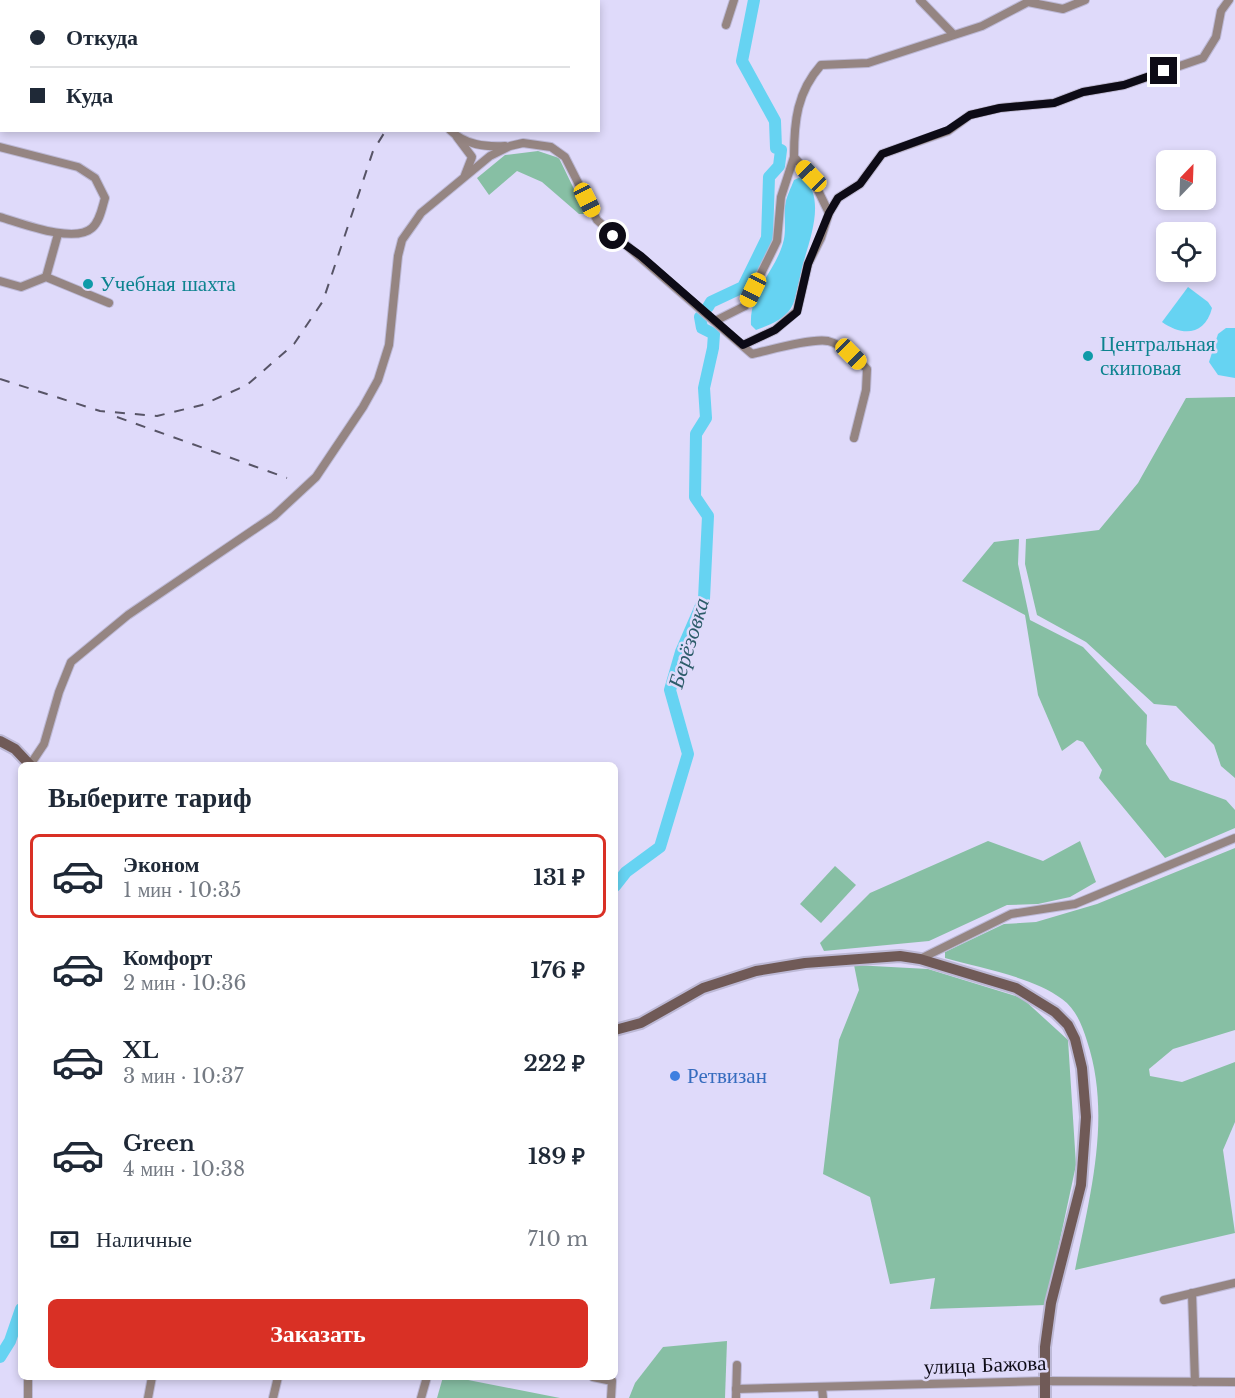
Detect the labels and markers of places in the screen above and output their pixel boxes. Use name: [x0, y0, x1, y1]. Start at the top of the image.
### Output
place label: Учебная шахта: [100, 271, 237, 297]
marker: Учебная шахта: [81, 277, 95, 291]
place label: Центральная скиповая: [1100, 331, 1216, 381]
marker: Центральная скиповая: [1081, 349, 1095, 363]
place label: Ретвизан: [687, 1063, 767, 1089]
marker: Ретвизан: [668, 1069, 682, 1083]

